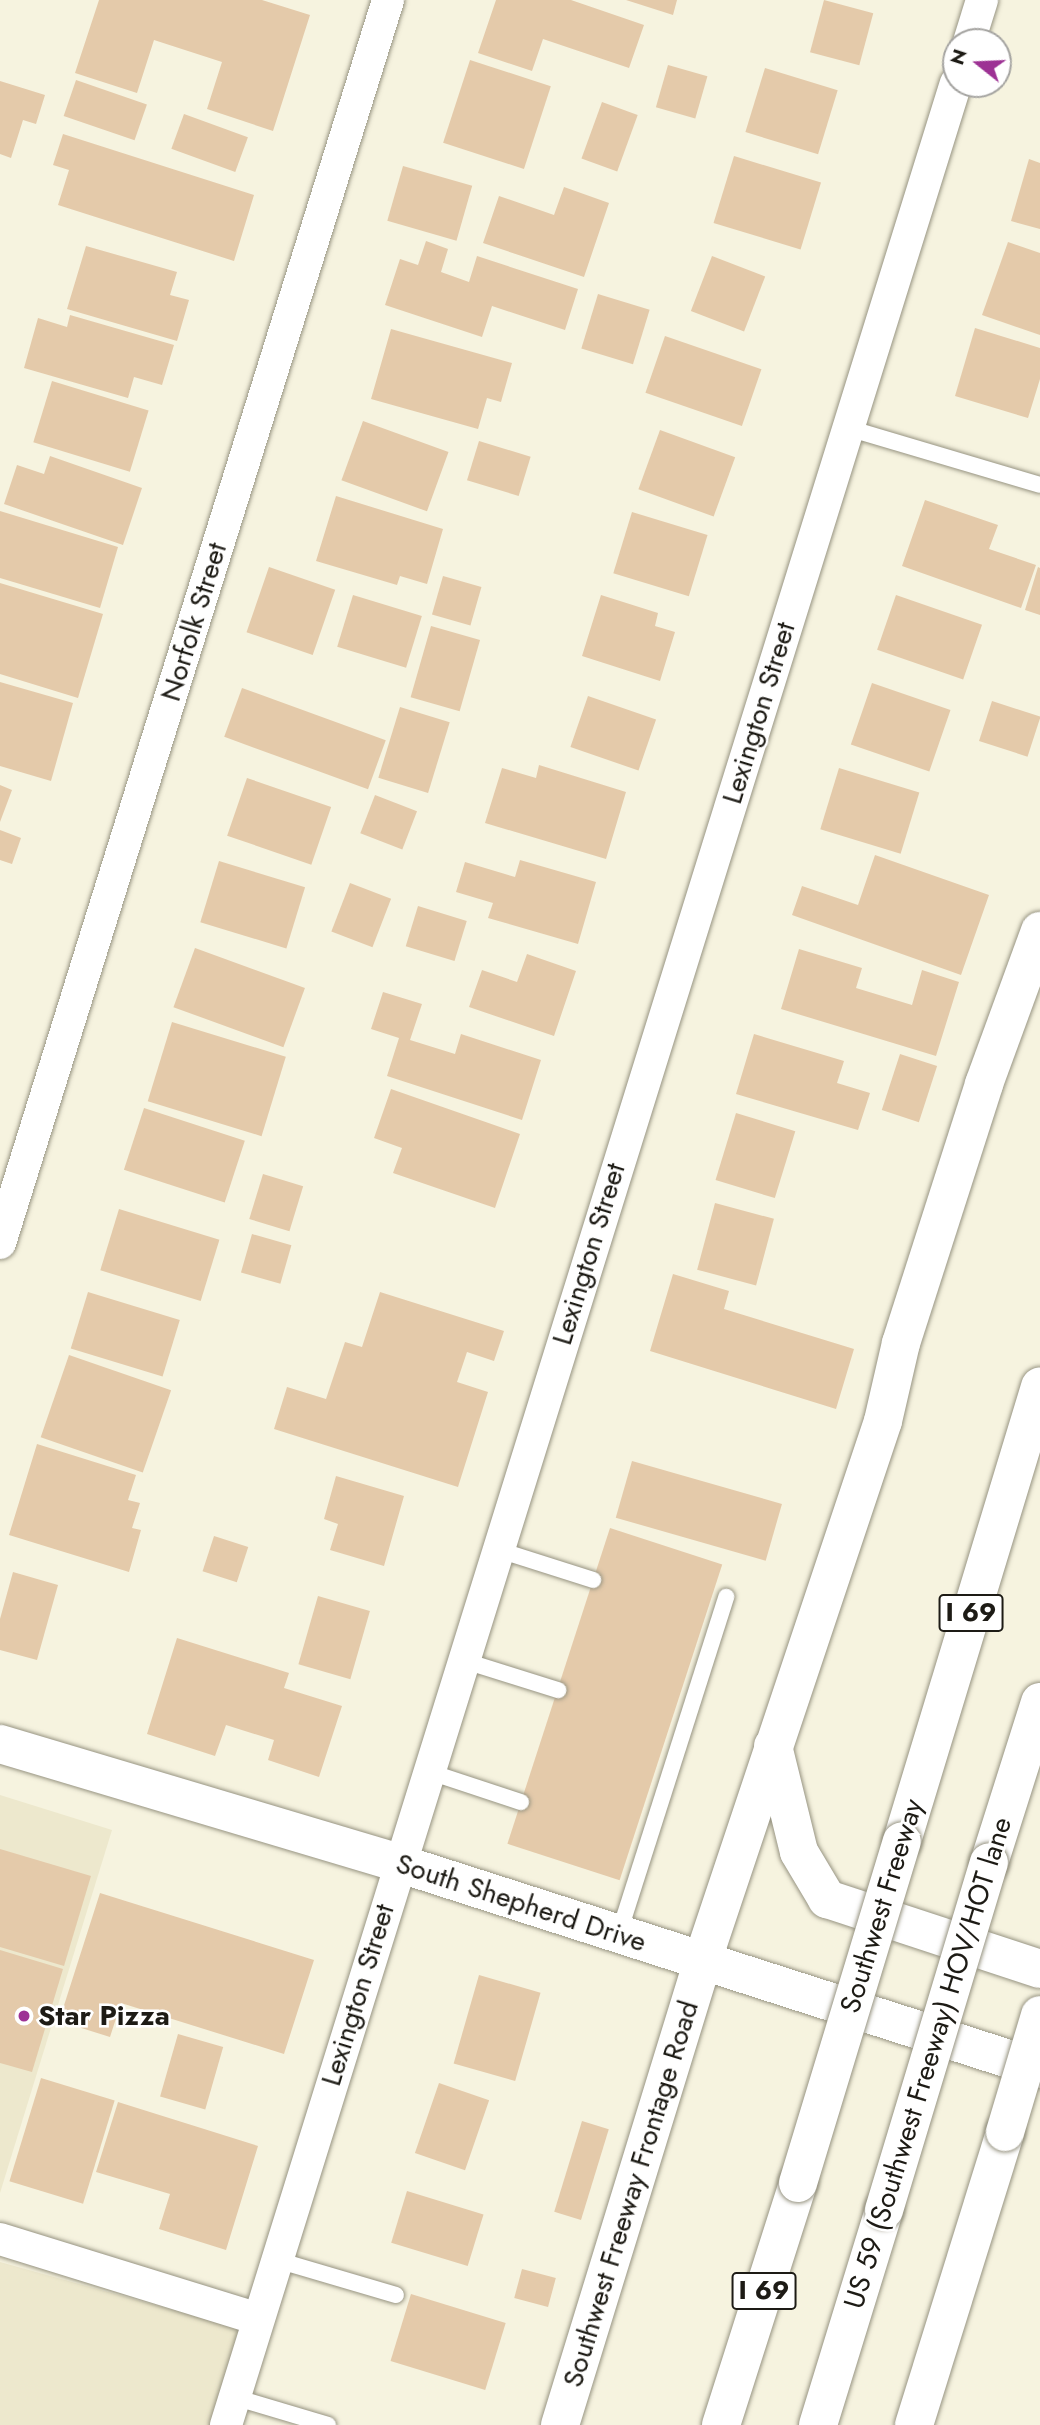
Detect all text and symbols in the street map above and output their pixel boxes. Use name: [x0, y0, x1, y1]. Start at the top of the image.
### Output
north arrow: [942, 28, 1012, 98]
text: N: [943, 46, 974, 68]
street label: Norfolk Street: [154, 539, 234, 705]
street label: Lexington Street: [715, 618, 803, 808]
street label: Lexington Street: [545, 1159, 633, 1349]
road number: I 69: [938, 1590, 1004, 1636]
street label: Southwest Freeway: [834, 1795, 930, 2017]
street label: US 59 (Southwest Freeway) HOV/HOT lane: [837, 1813, 1019, 2313]
street label: South Shepherd Drive: [392, 1847, 650, 1959]
street label: Lexington Street: [314, 1900, 402, 2090]
street label: Southwest Freeway Frontage Road: [556, 1997, 706, 2391]
place label: Star Pizza: [38, 1999, 170, 2033]
marker: Star Pizza: [16, 2008, 32, 2024]
road number: I 69: [731, 2268, 797, 2314]

